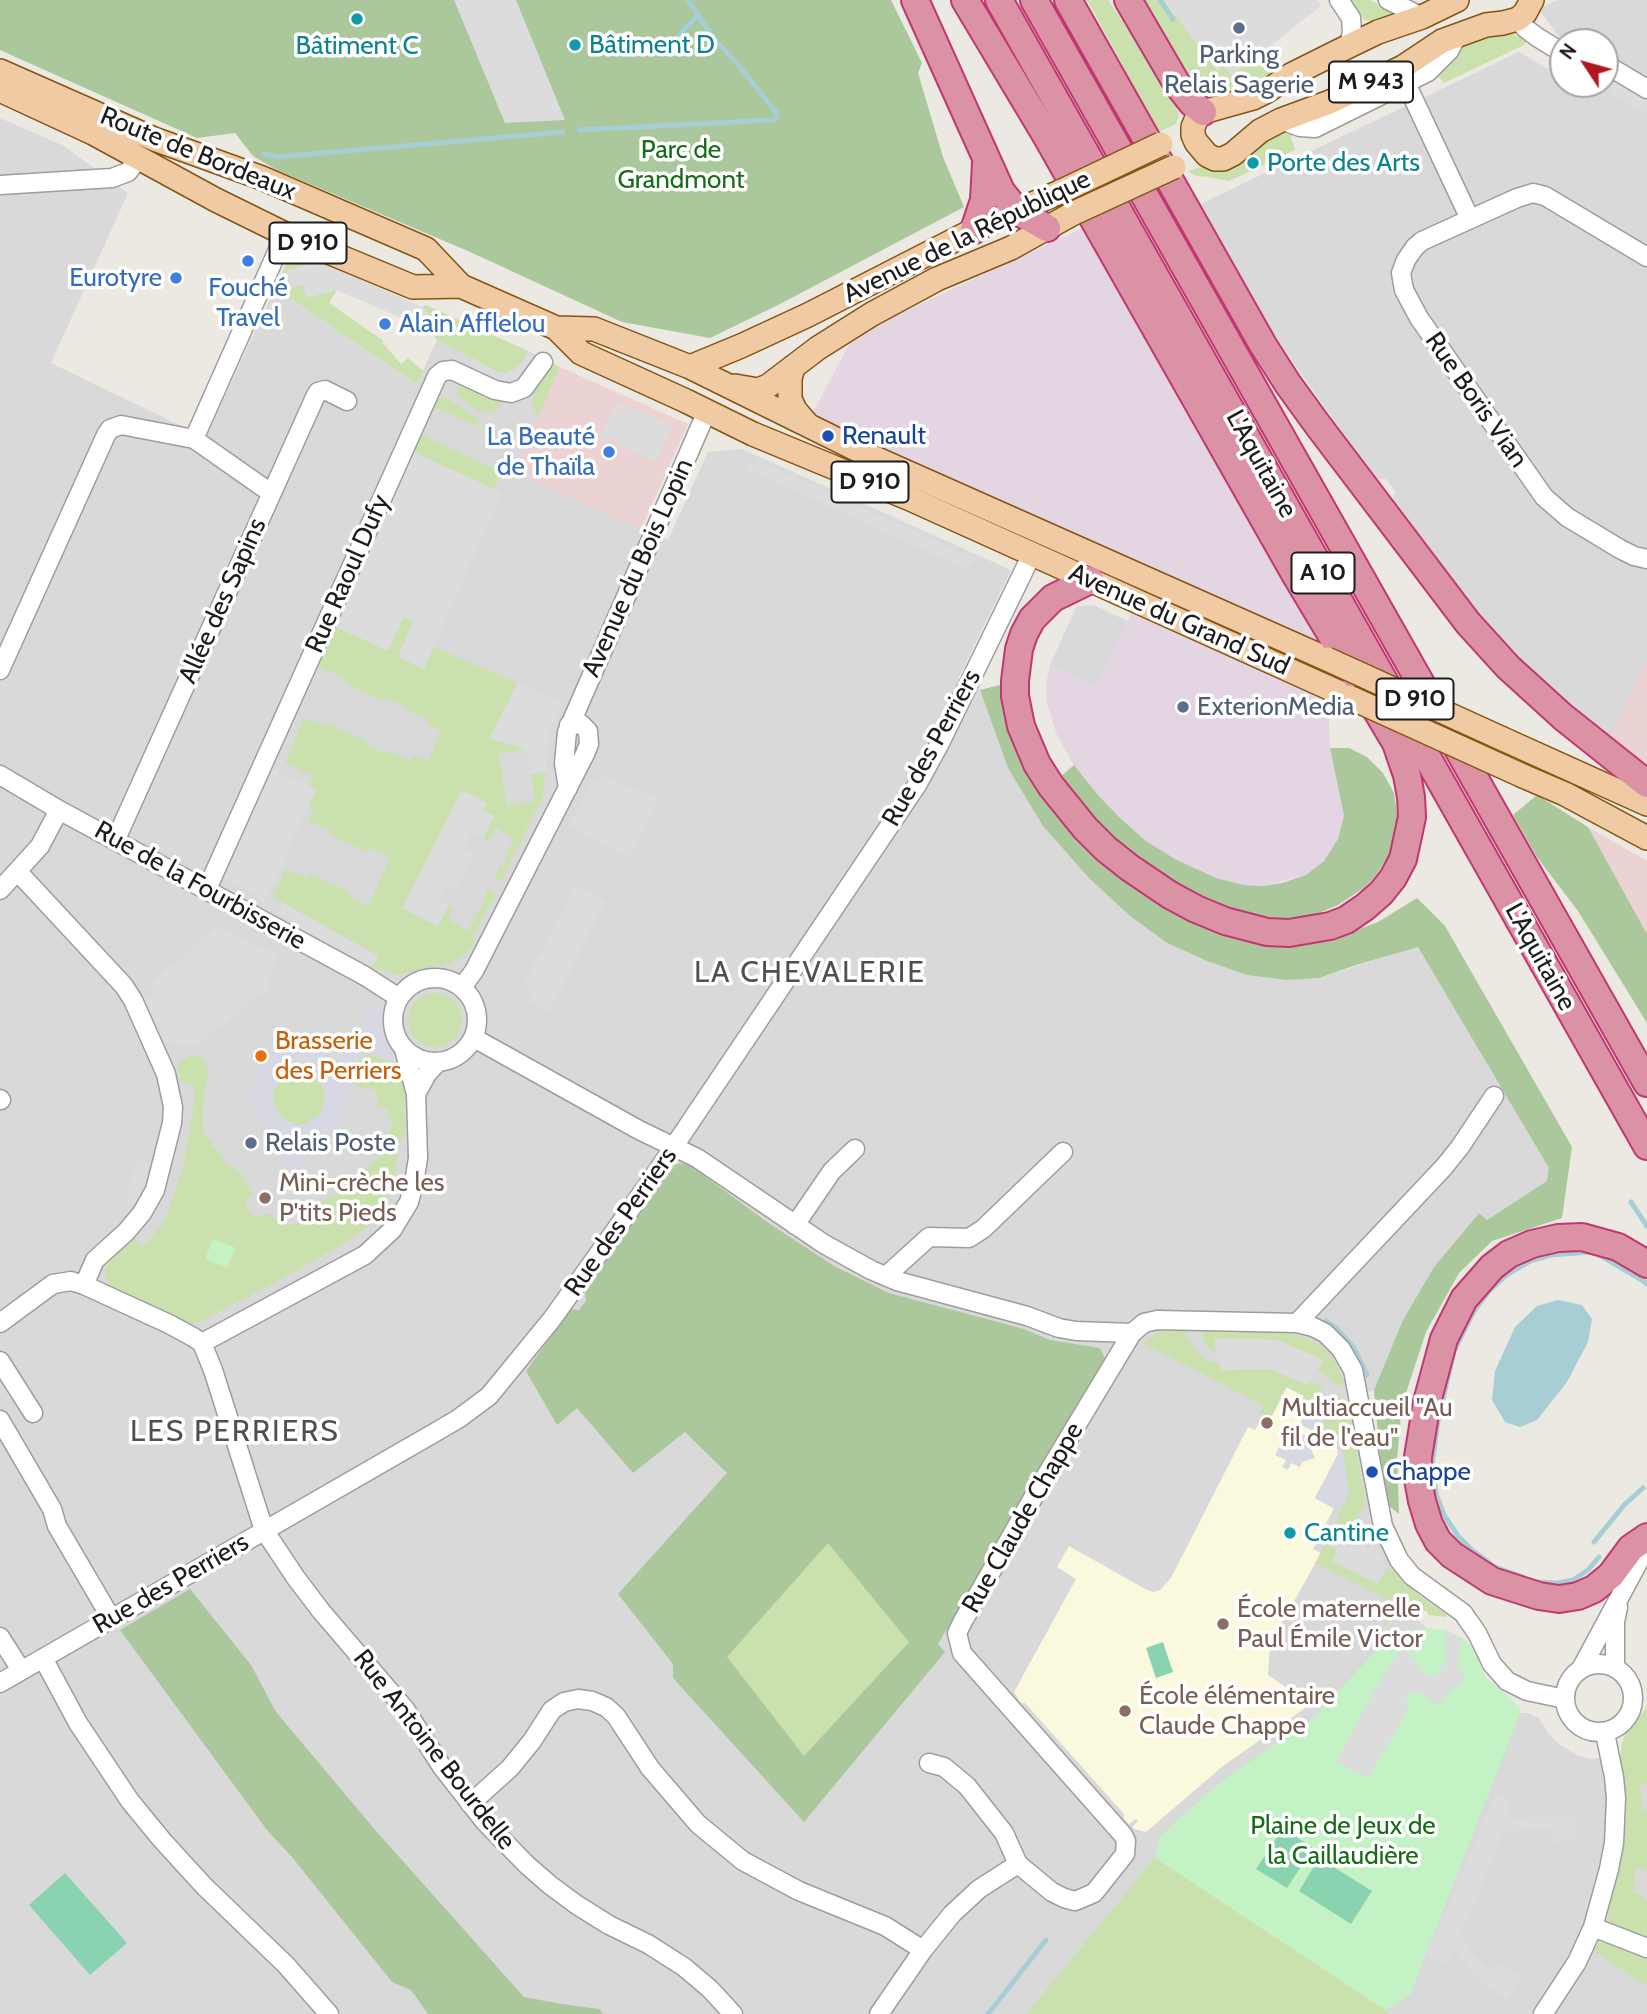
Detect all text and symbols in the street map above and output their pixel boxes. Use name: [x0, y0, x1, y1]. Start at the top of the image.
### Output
marker: Bâtiment C: [349, 11, 365, 27]
marker: Parking Relais Sagerie: [1231, 20, 1247, 36]
north arrow: [1549, 28, 1619, 98]
place label: Bâtiment D: [589, 29, 715, 61]
place label: Bâtiment C: [295, 30, 419, 62]
marker: Bâtiment D: [567, 37, 583, 53]
place label: Parking Relais Sagerie: [1164, 39, 1314, 100]
text: N: [1555, 39, 1581, 64]
road number: M 943: [1329, 61, 1413, 102]
street label: Route de Bordeaux: [96, 101, 300, 207]
park label: Parc de Grandmont: [618, 134, 744, 196]
place label: Porte des Arts: [1267, 147, 1420, 179]
marker: Porte des Arts: [1245, 155, 1261, 171]
street label: Avenue de la République: [839, 164, 1095, 310]
road number: D 910: [270, 223, 346, 264]
marker: Fouché Travel: [240, 253, 256, 269]
place label: Eurotyre: [69, 262, 162, 294]
marker: Eurotyre: [168, 270, 184, 286]
place label: Fouché Travel: [208, 272, 288, 334]
place label: Alain Afflelou: [399, 308, 545, 340]
marker: Alain Afflelou: [377, 316, 393, 332]
street label: Rue Boris Vian: [1418, 326, 1534, 474]
street label: L'Aquitaine: [1219, 405, 1303, 523]
place label: Renault: [842, 420, 926, 452]
place label: La Beauté de Thaïla: [487, 421, 595, 482]
marker: Renault: [820, 428, 836, 444]
marker: La Beauté de Thaïla: [601, 444, 617, 460]
street label: Avenue du Bois Lopin: [576, 454, 700, 682]
road number: D 910: [832, 462, 908, 503]
street label: Rue Raoul Dufy: [299, 490, 397, 658]
street label: Allée des Sapins: [173, 513, 273, 689]
road number: A 10: [1292, 552, 1354, 594]
street label: Avenue du Grand Sud: [1064, 557, 1294, 683]
street label: Rue des Perriers: [876, 664, 988, 832]
road number: D 910: [1376, 678, 1454, 720]
place label: ExterionMedia: [1197, 691, 1354, 723]
marker: ExterionMedia: [1175, 699, 1191, 715]
street label: Rue de la Fourbisserie: [89, 815, 311, 957]
street label: L'Aquitaine: [1498, 898, 1582, 1016]
district label: LA CHEVALERIE: [696, 955, 924, 991]
place label: Brasserie des Perriers: [275, 1025, 401, 1086]
marker: Brasserie des Perriers: [253, 1048, 269, 1064]
place label: Relais Poste: [265, 1127, 396, 1159]
marker: Relais Poste: [243, 1135, 259, 1151]
street label: Rue des Perriers: [558, 1142, 684, 1302]
place label: Mini-crèche les P'tits Pieds: [279, 1167, 445, 1228]
marker: Mini-crèche les P'tits Pieds: [257, 1190, 273, 1206]
place label: Multiaccueil "Au fil de l'eau": [1281, 1392, 1453, 1454]
district label: LES PERRIERS: [132, 1414, 338, 1450]
marker: Multiaccueil "Au fil de l'eau": [1259, 1415, 1275, 1431]
street label: Rue Claude Chappe: [956, 1417, 1090, 1619]
place label: Chappe: [1386, 1456, 1471, 1488]
marker: Chappe: [1364, 1464, 1380, 1480]
place label: Cantine: [1304, 1517, 1389, 1549]
marker: Cantine: [1282, 1525, 1298, 1541]
street label: Rue des Perriers: [88, 1527, 254, 1641]
place label: École maternelle Paul Émile Victor: [1237, 1593, 1423, 1654]
marker: École maternelle Paul Émile Victor: [1215, 1616, 1231, 1632]
street label: Rue Antoine Bourdelle: [346, 1644, 522, 1856]
place label: École élémentaire Claude Chappe: [1139, 1680, 1335, 1742]
marker: École élémentaire Claude Chappe: [1117, 1703, 1133, 1719]
park label: Plaine de Jeux de la Caillaudière: [1250, 1810, 1436, 1871]

